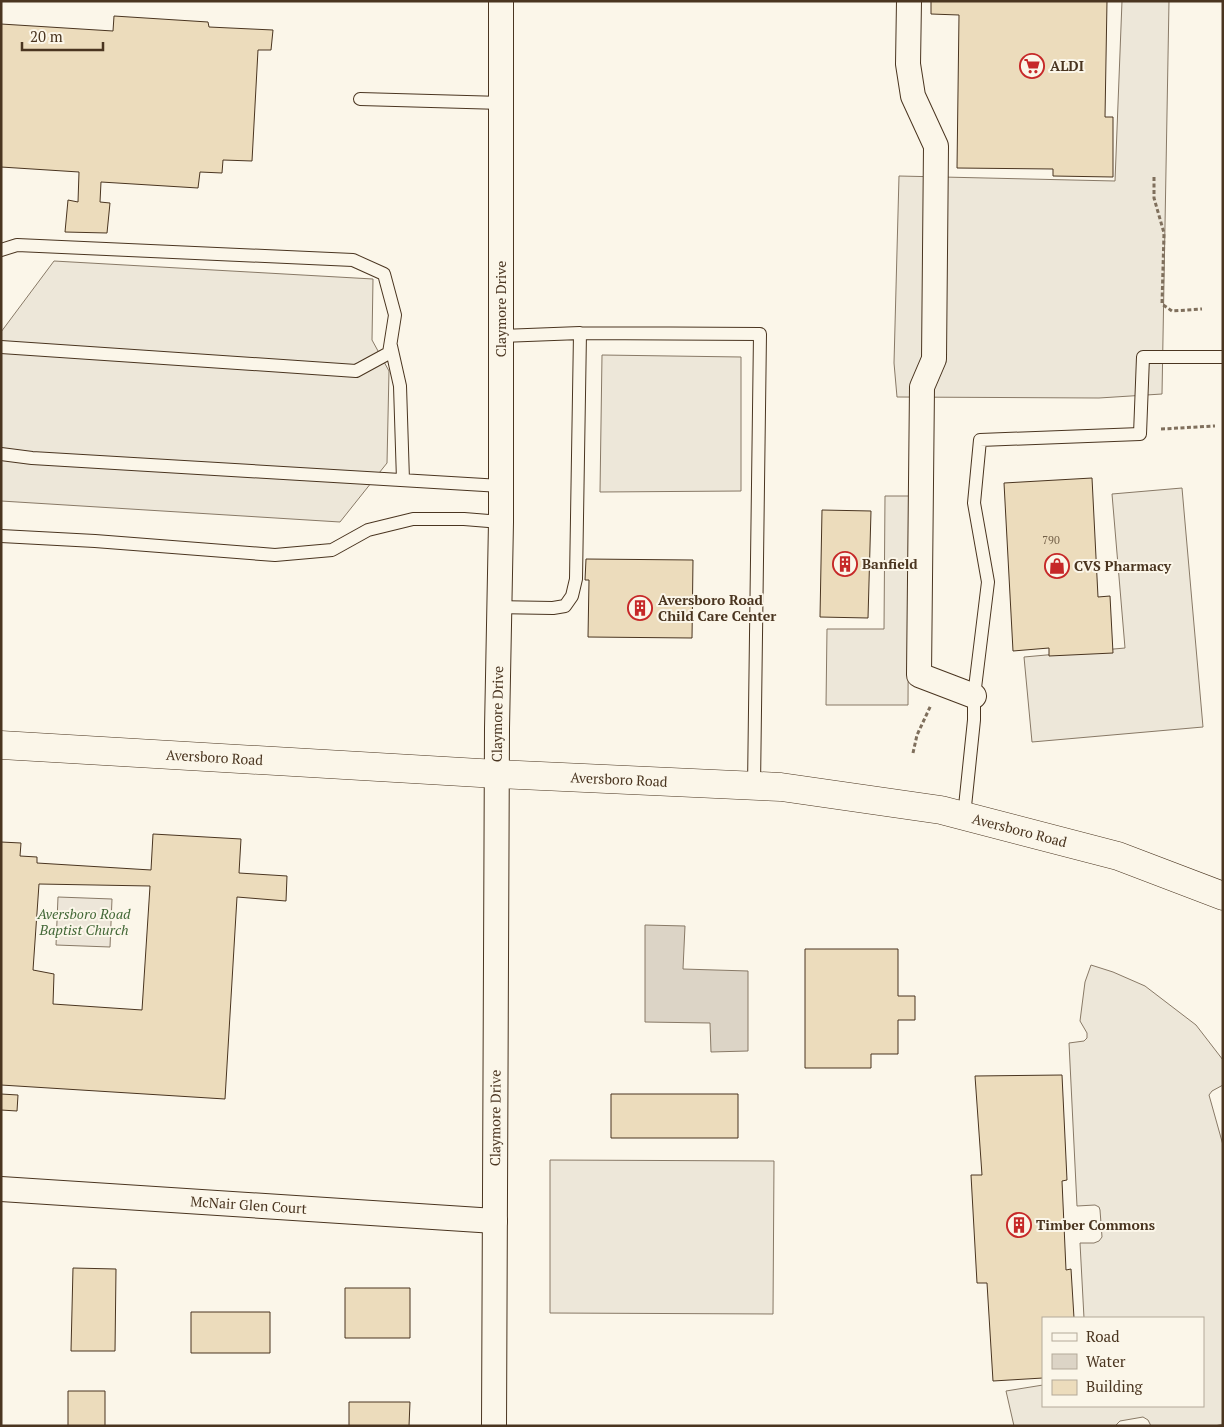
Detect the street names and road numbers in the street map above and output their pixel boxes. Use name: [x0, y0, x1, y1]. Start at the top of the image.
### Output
street label: Claymore Drive: [491, 261, 510, 357]
street label: Claymore Drive: [487, 666, 507, 762]
street label: Aversboro Road: [166, 745, 264, 769]
street label: Aversboro Road: [570, 767, 668, 791]
street label: Aversboro Road: [970, 809, 1069, 851]
street label: Claymore Drive: [485, 1070, 505, 1166]
street label: McNair Glen Court: [190, 1191, 308, 1218]

